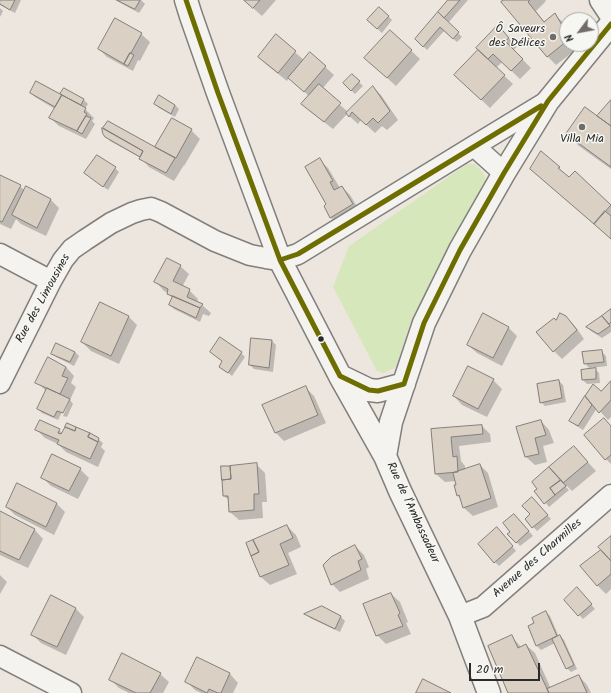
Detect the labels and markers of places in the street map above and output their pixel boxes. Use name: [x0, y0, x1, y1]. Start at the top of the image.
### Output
place label: Ô Saveurs des Délices: [489, 23, 545, 51]
marker: Ô Saveurs des Délices: [548, 32, 558, 42]
marker: Villa Mia: [577, 122, 587, 132]
place label: Villa Mia: [560, 133, 604, 147]
unlabelled marker: [316, 334, 326, 344]

